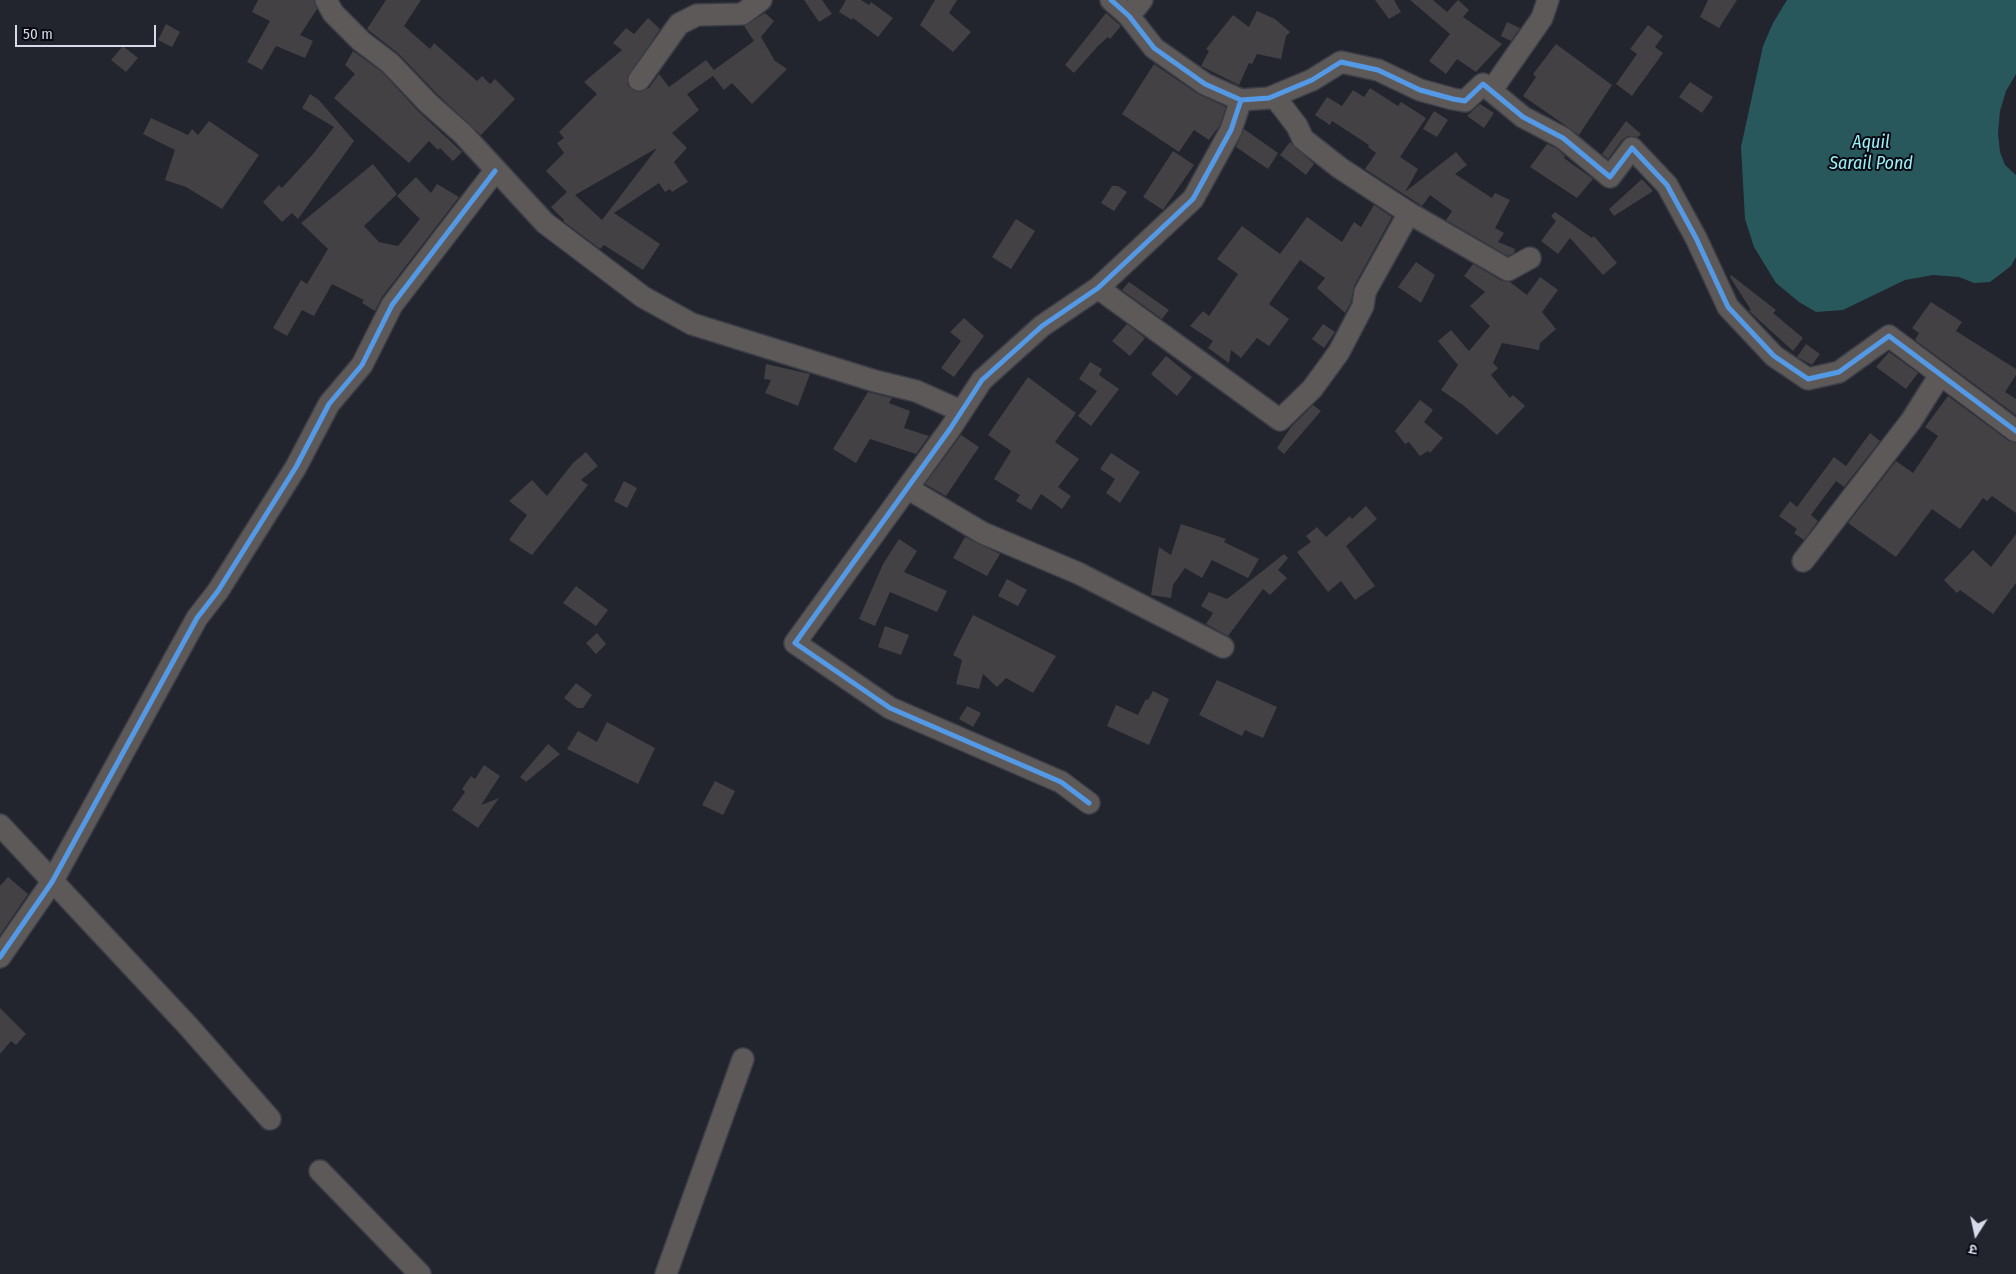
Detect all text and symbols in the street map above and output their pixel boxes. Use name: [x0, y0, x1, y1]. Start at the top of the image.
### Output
scale bar: [18, 15, 159, 47]
text: 50 m: [23, 25, 53, 43]
water label: Aquil Sarail Pond: [1829, 132, 1913, 174]
north arrow: [1951, 1209, 2001, 1259]
text: उ: [1968, 1240, 1979, 1258]

